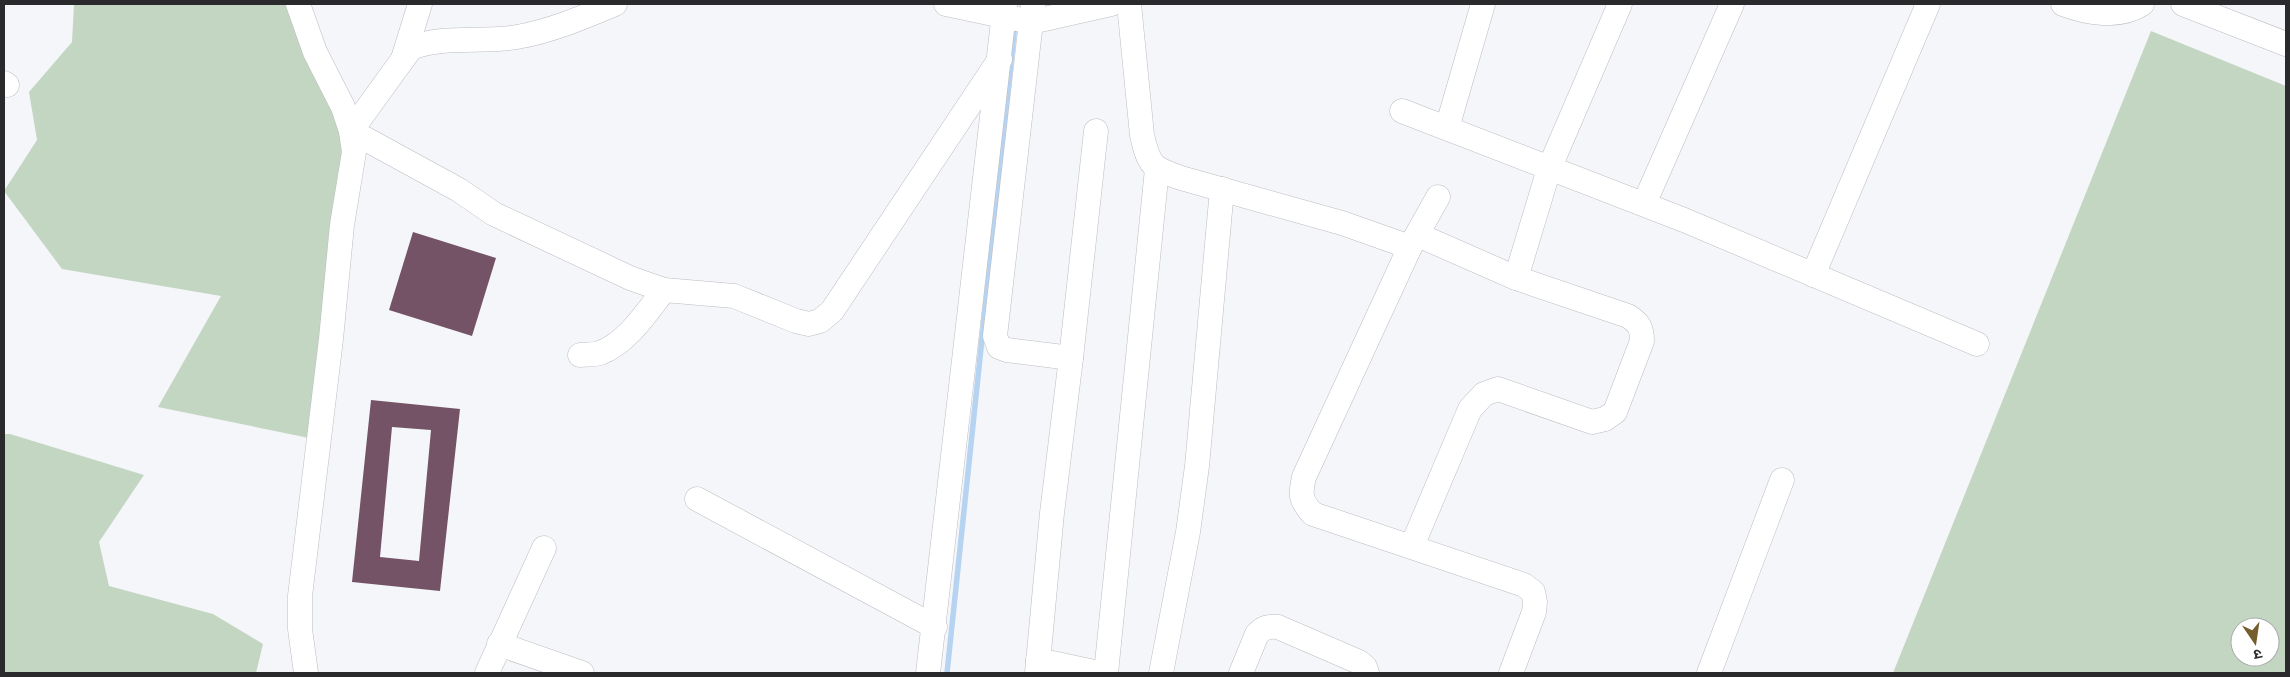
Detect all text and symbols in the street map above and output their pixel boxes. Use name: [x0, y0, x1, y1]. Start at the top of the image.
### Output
north arrow: [2230, 617, 2280, 667]
text: उ: [2251, 645, 2264, 665]

